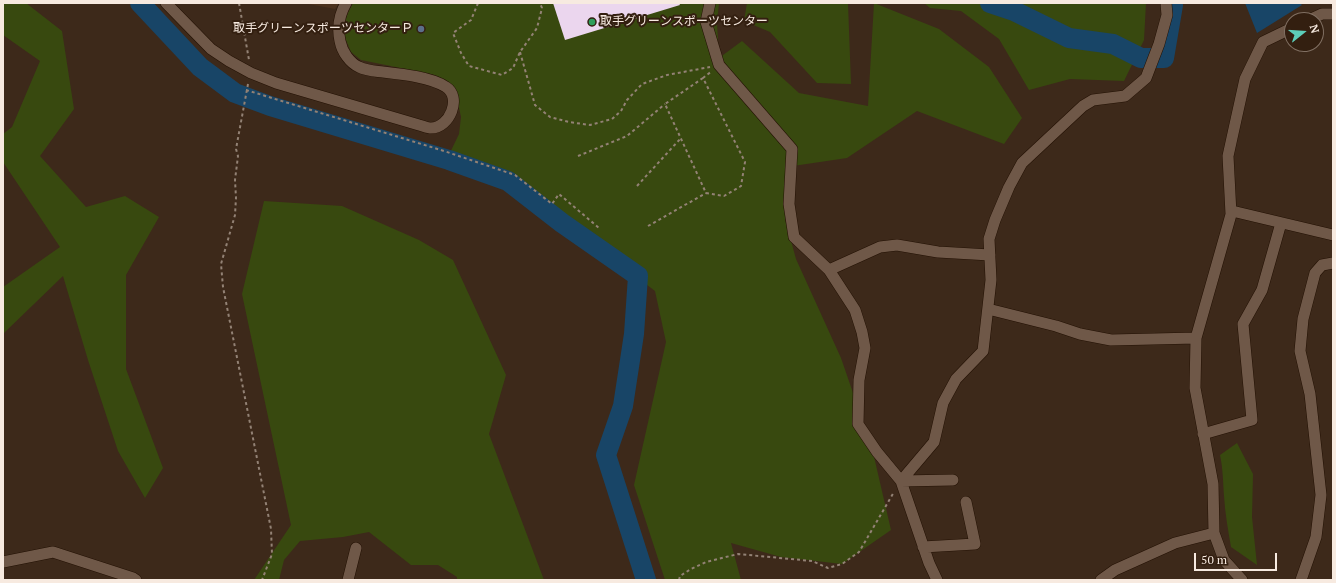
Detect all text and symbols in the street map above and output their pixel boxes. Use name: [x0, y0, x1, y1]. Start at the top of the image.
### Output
north arrow: [1284, 12, 1324, 52]
place label: 取手グリーンスポーツセンター: [600, 15, 768, 29]
marker: 取手グリーンスポーツセンター: [587, 17, 597, 27]
place label: 取手グリーンスポーツセンターＰ: [233, 22, 413, 36]
text: N: [1307, 23, 1322, 35]
marker: 取手グリーンスポーツセンターＰ: [416, 24, 426, 34]
scale bar: [1196, 545, 1279, 571]
text: 50 m: [1201, 552, 1227, 567]

